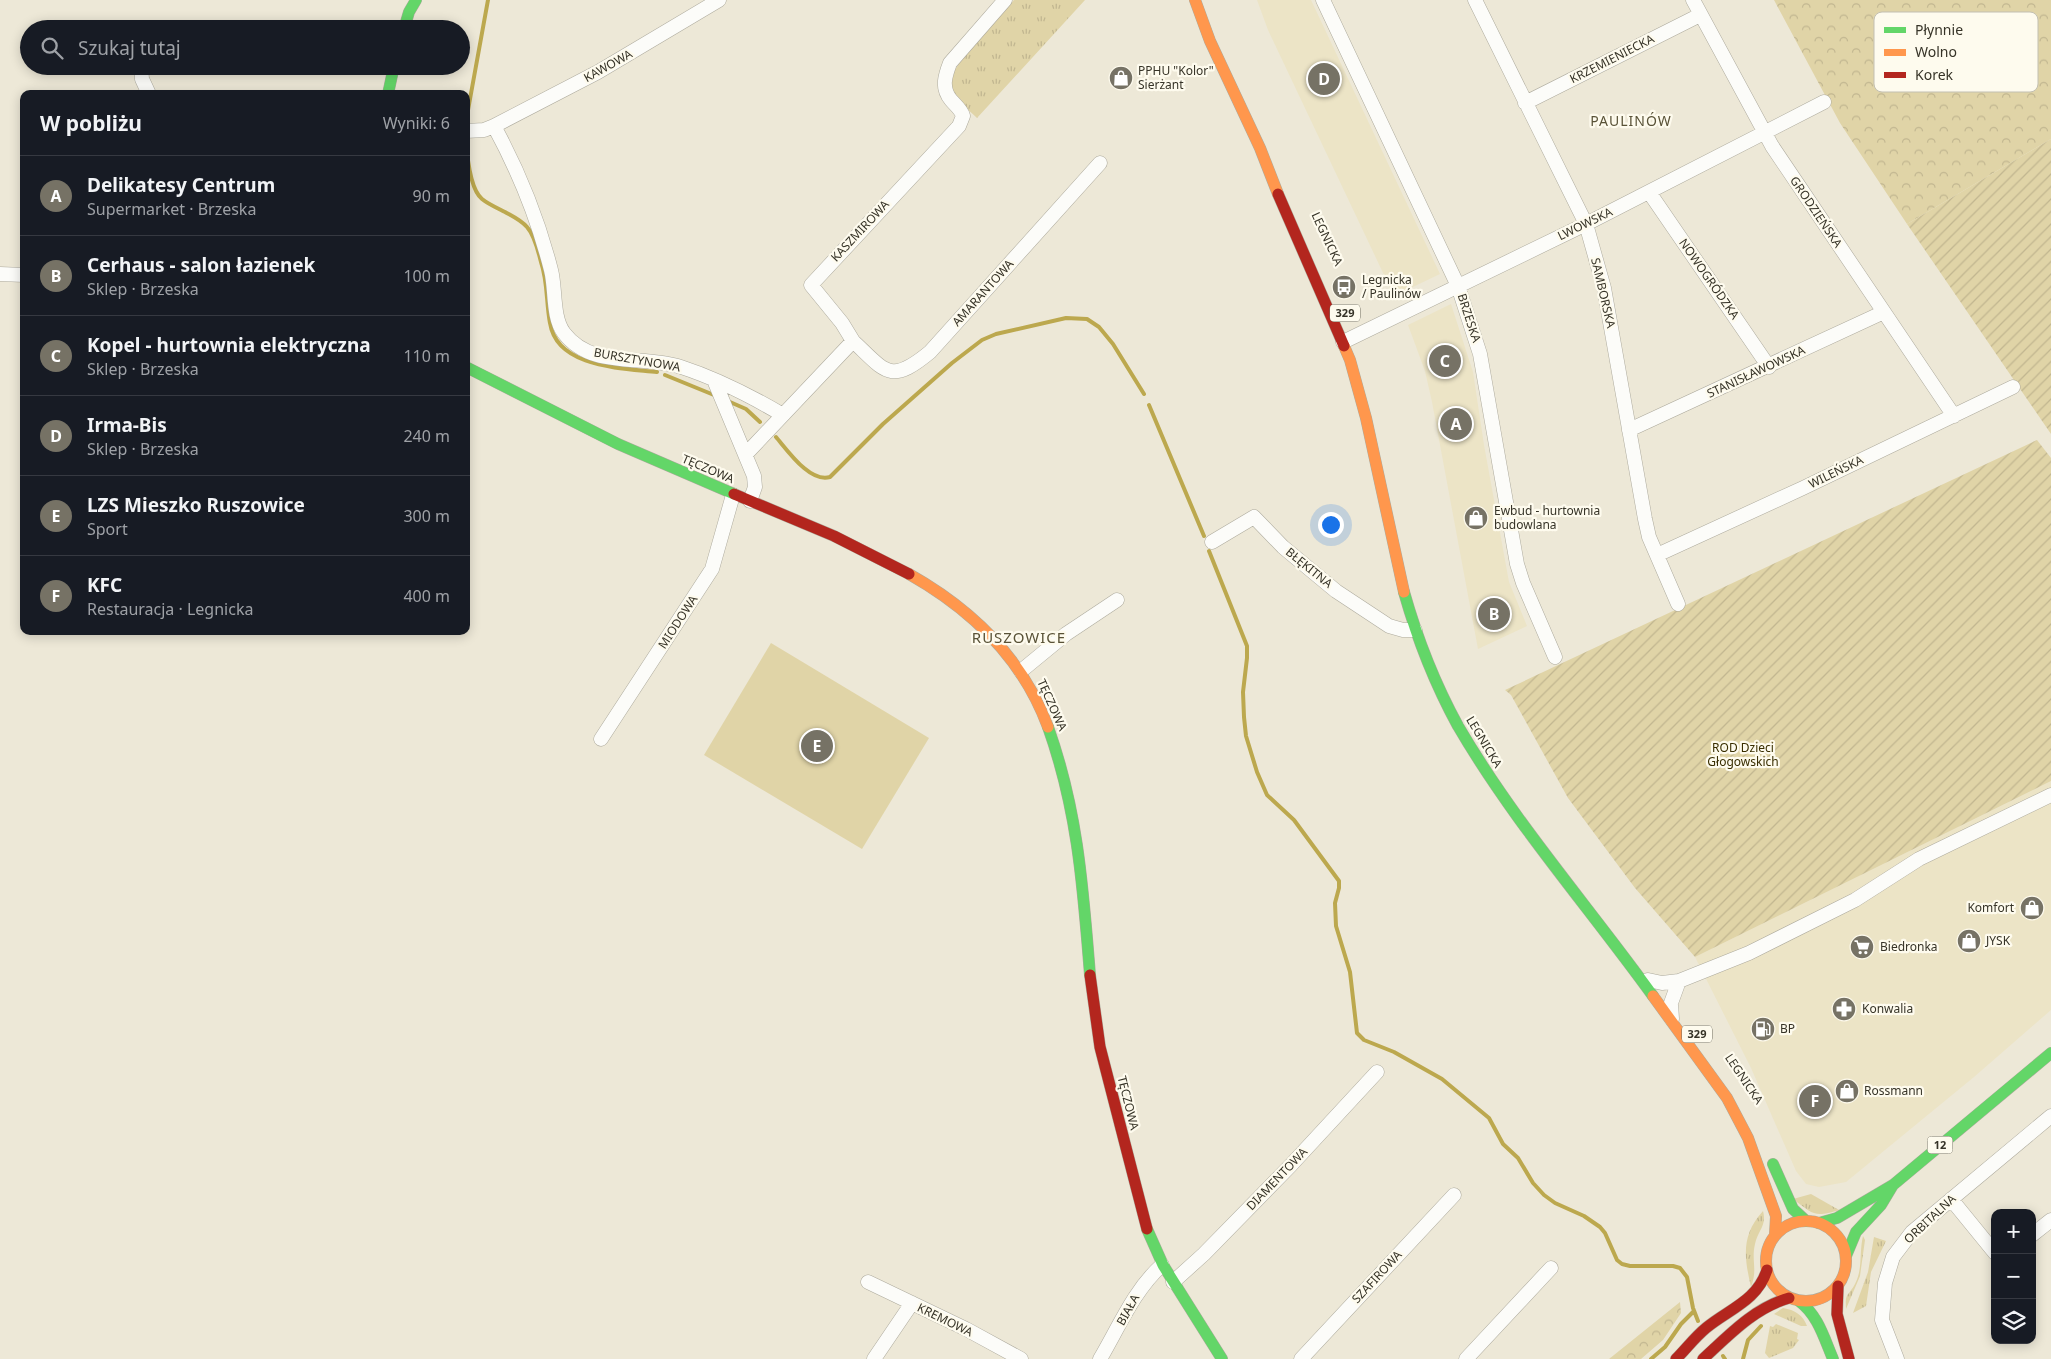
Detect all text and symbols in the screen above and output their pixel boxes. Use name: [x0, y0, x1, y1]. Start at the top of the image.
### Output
legend: [1874, 12, 2038, 92]
search box: [20, 20, 470, 75]
text: Płynnie: [1915, 20, 1963, 39]
street label: KRZEMIENIECKA: [1567, 30, 1657, 87]
icon: search: [38, 34, 66, 62]
text: Szukaj tutaj: [78, 35, 181, 61]
text: Wolno: [1915, 42, 1957, 61]
street label: KAWOWA: [580, 45, 635, 86]
pin: D: [1308, 60, 1340, 98]
place label: PPHU "Kolor" Sierżant: [1138, 62, 1214, 93]
shop icon: PPHU "Kolor" Sierżant: [1108, 65, 1134, 91]
text: Korek: [1915, 65, 1954, 84]
text: W pobliżu: [40, 109, 142, 137]
district label: PAULINÓW: [1590, 111, 1672, 130]
text: Wyniki: 6: [383, 112, 450, 134]
text: Delikatesy Centrum: [87, 172, 275, 198]
street label: GRODZIEŃSKA: [1786, 173, 1847, 251]
text: A: [50, 185, 62, 207]
text: 90 m: [413, 185, 450, 207]
street label: KASZMIROWA: [827, 196, 893, 265]
text: Supermarket · Brzeska: [87, 198, 256, 220]
street label: LWOWSKA: [1554, 203, 1615, 244]
street label: LEGNICKA: [1308, 209, 1347, 269]
street label: NOWOGRÓDZKA: [1675, 235, 1744, 323]
text: Cerhaus - salon łazienek: [87, 252, 315, 278]
street label: AMARANTOWA: [948, 255, 1017, 330]
street label: SAMBORSKA: [1587, 256, 1620, 330]
text: B: [51, 265, 61, 287]
text: 100 m: [403, 265, 450, 287]
place label: Legnicka / Paulinów: [1362, 271, 1422, 302]
bus stop icon: Legnicka / Paulinów: [1331, 274, 1357, 300]
text: Sklep · Brzeska: [87, 278, 199, 300]
street label: BRZESKA: [1454, 291, 1485, 345]
road number: 329: [1330, 304, 1360, 322]
text: Kopel - hurtownia elektryczna: [87, 332, 371, 358]
street label: STANISŁAWOWSKA: [1704, 341, 1808, 402]
pin: C: [1429, 342, 1461, 380]
street label: BURSZTYNOWA: [592, 344, 682, 376]
text: C: [51, 345, 61, 367]
text: 110 m: [403, 345, 450, 367]
text: Sklep · Brzeska: [87, 358, 199, 380]
pin: A: [1440, 405, 1472, 443]
text: Irma-Bis: [87, 412, 167, 438]
text: D: [50, 425, 62, 447]
text: 240 m: [403, 425, 450, 447]
text: Sklep · Brzeska: [87, 438, 199, 460]
street label: TĘCZOWA: [679, 450, 737, 487]
street label: WILEŃSKA: [1806, 451, 1866, 492]
text: LZS Mieszko Ruszowice: [87, 492, 305, 518]
place label: Ewbud - hurtownia budowlana: [1494, 502, 1600, 533]
text: E: [52, 505, 60, 527]
text: 300 m: [403, 505, 450, 527]
shop icon: Ewbud - hurtownia budowlana: [1463, 505, 1489, 531]
your location: [1318, 512, 1344, 538]
text: Sport: [87, 518, 128, 540]
street label: BŁĘKITNA: [1282, 543, 1337, 592]
text: KFC: [87, 572, 122, 598]
text: F: [52, 585, 60, 607]
text: 400 m: [403, 585, 450, 607]
street label: MIODOWA: [654, 591, 701, 652]
pin: B: [1478, 595, 1510, 633]
text: Restauracja · Legnicka: [87, 598, 253, 620]
district label: RUSZOWICE: [972, 627, 1066, 647]
street label: TĘCZOWA: [1033, 676, 1072, 734]
street label: LEGNICKA: [1462, 713, 1507, 771]
pin: E: [801, 727, 833, 765]
park label: ROD Dzieci Głogowskich: [1707, 739, 1779, 770]
shop icon: Komfort: [2019, 895, 2045, 921]
place label: Komfort: [1967, 899, 2015, 916]
shop icon: JYSK: [1956, 928, 1982, 954]
place label: JYSK: [1985, 932, 2011, 949]
supermarket icon: Biedronka: [1849, 934, 1875, 960]
place label: Biedronka: [1880, 938, 1938, 955]
pharmacy icon: Konwalia: [1831, 996, 1857, 1022]
place label: Konwalia: [1862, 1000, 1913, 1017]
fuel station icon: BP: [1750, 1016, 1776, 1042]
place label: BP: [1780, 1020, 1795, 1037]
road number: 329: [1682, 1026, 1712, 1042]
street label: LEGNICKA: [1721, 1050, 1768, 1108]
street label: TĘCZOWA: [1114, 1074, 1143, 1132]
shop icon: Rossmann: [1834, 1078, 1860, 1104]
pin: F: [1799, 1082, 1831, 1120]
place label: Rossmann: [1864, 1082, 1923, 1099]
road number: 12: [1928, 1136, 1952, 1154]
street label: DIAMENTOWA: [1242, 1143, 1311, 1214]
street label: ORBITALNA: [1900, 1190, 1960, 1247]
map controls: [1991, 1209, 2036, 1344]
button: +: [1991, 1209, 2036, 1254]
street label: SZAFIROWA: [1348, 1246, 1406, 1307]
button: −: [1991, 1254, 2036, 1299]
street label: BIAŁA: [1112, 1291, 1143, 1329]
street label: KREMOWA: [915, 1299, 976, 1340]
button: layers: [1991, 1299, 2036, 1344]

